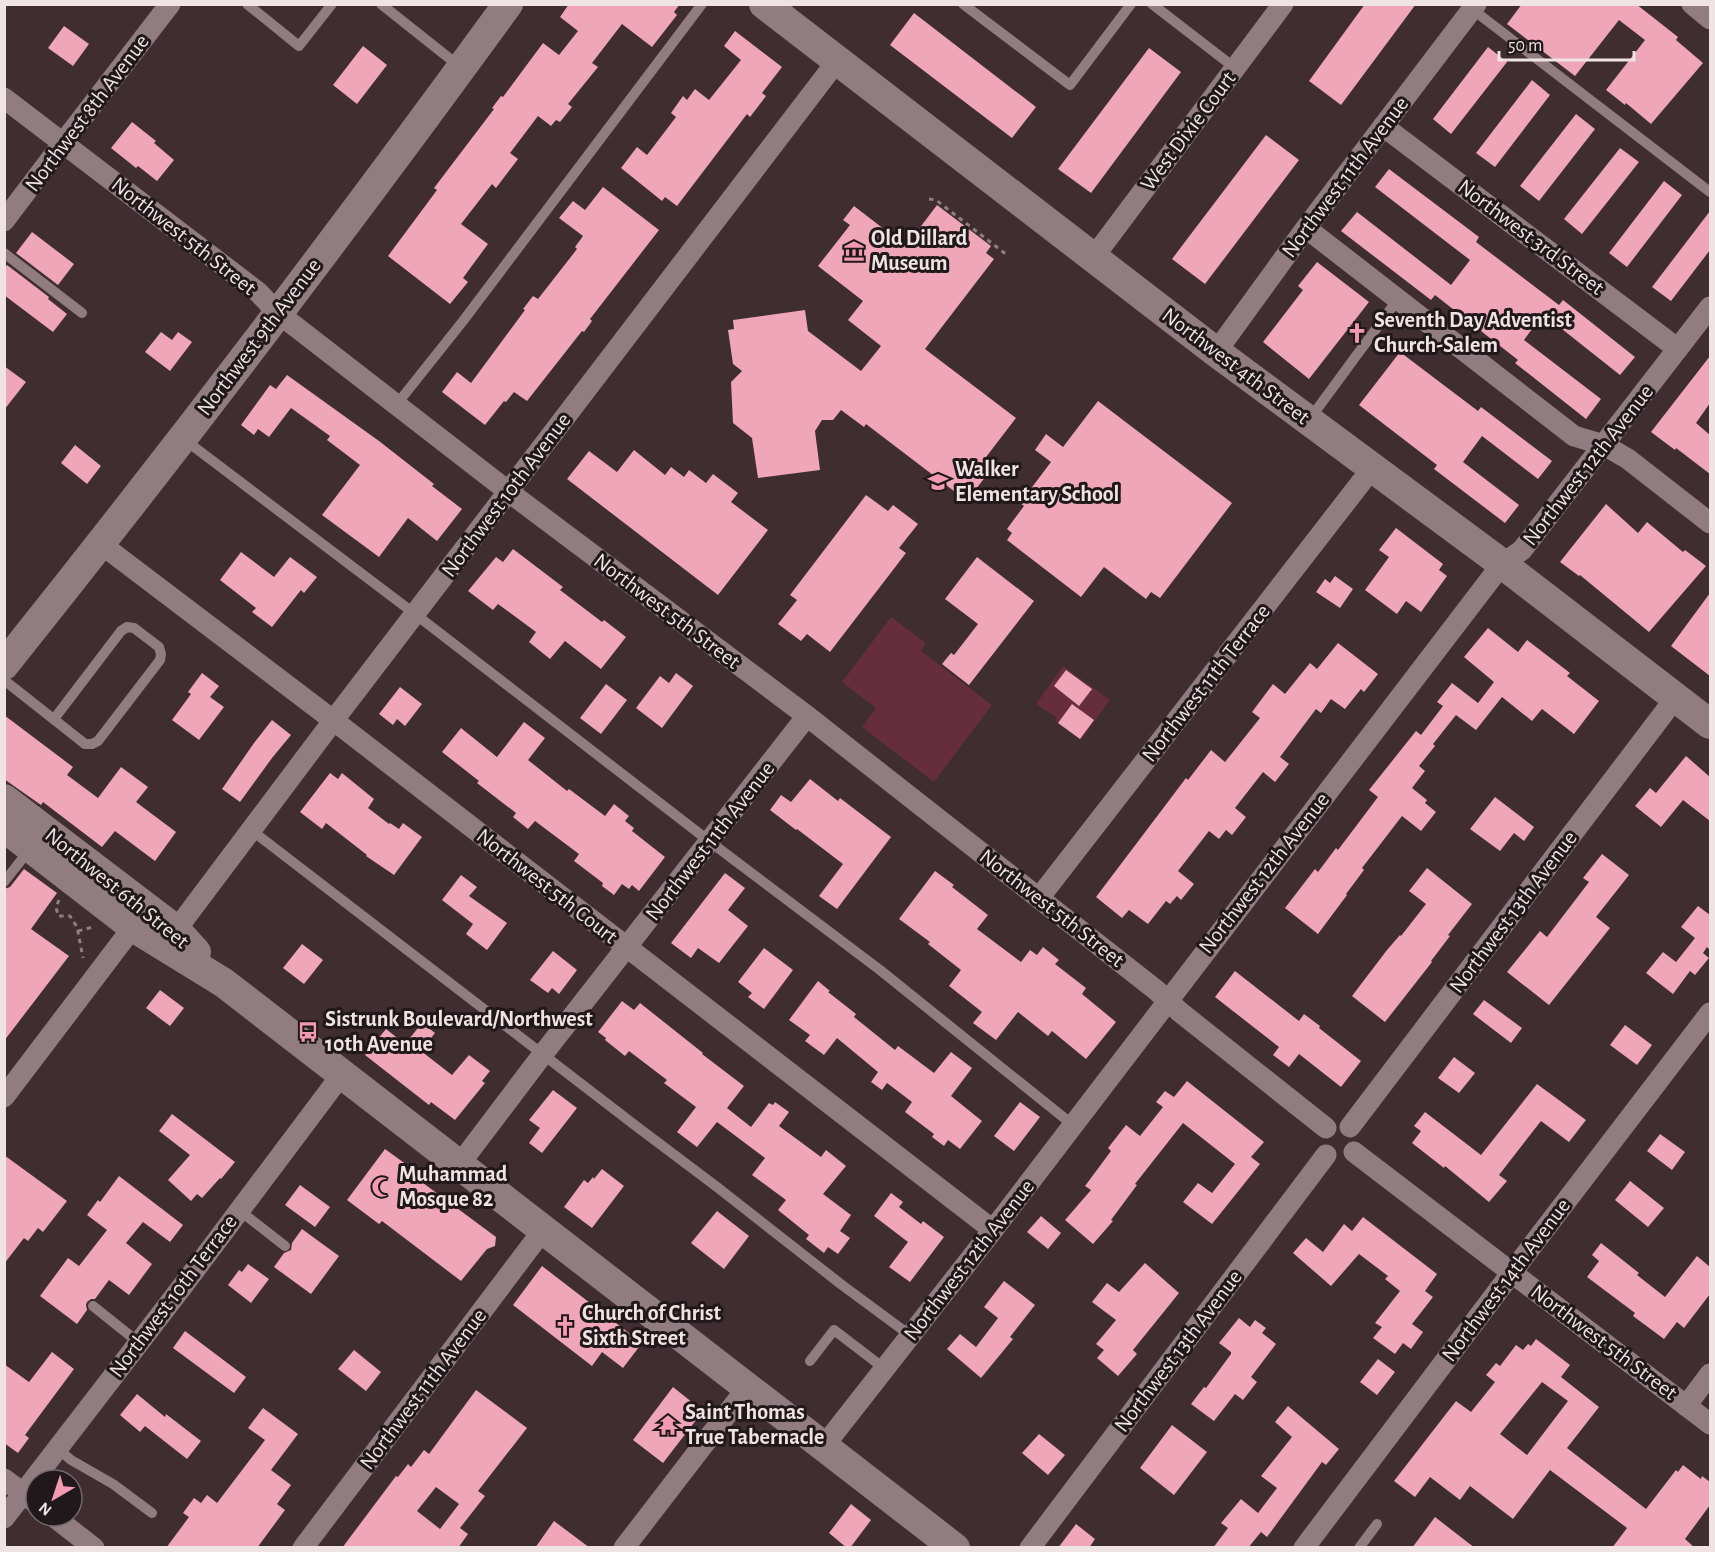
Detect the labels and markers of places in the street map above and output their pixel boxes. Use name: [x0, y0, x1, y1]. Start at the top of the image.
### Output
place label: Old Dillard Museum: [871, 227, 968, 274]
museum icon: Old Dillard Museum: [842, 239, 866, 263]
place label: Seventh Day Adventist Church-Salem: [1374, 309, 1572, 356]
church icon: Seventh Day Adventist Church-Salem: [1345, 321, 1369, 345]
place label: Walker Elementary School: [955, 458, 1119, 506]
school or university icon: Walker Elementary School: [926, 470, 950, 494]
place label: Sistrunk Boulevard/Northwest 10th Avenue: [325, 1008, 593, 1055]
bus stop icon: Sistrunk Boulevard/Northwest 10th Avenue: [296, 1020, 320, 1044]
place label: Muhammad Mosque 82: [399, 1163, 508, 1210]
mosque icon: Muhammad Mosque 82: [370, 1175, 394, 1199]
place label: Church of Christ Sixth Street: [582, 1302, 722, 1349]
church icon: Church of Christ Sixth Street: [553, 1314, 577, 1338]
place label: Saint Thomas True Tabernacle: [685, 1401, 824, 1448]
temple icon: Saint Thomas True Tabernacle: [656, 1413, 680, 1437]

